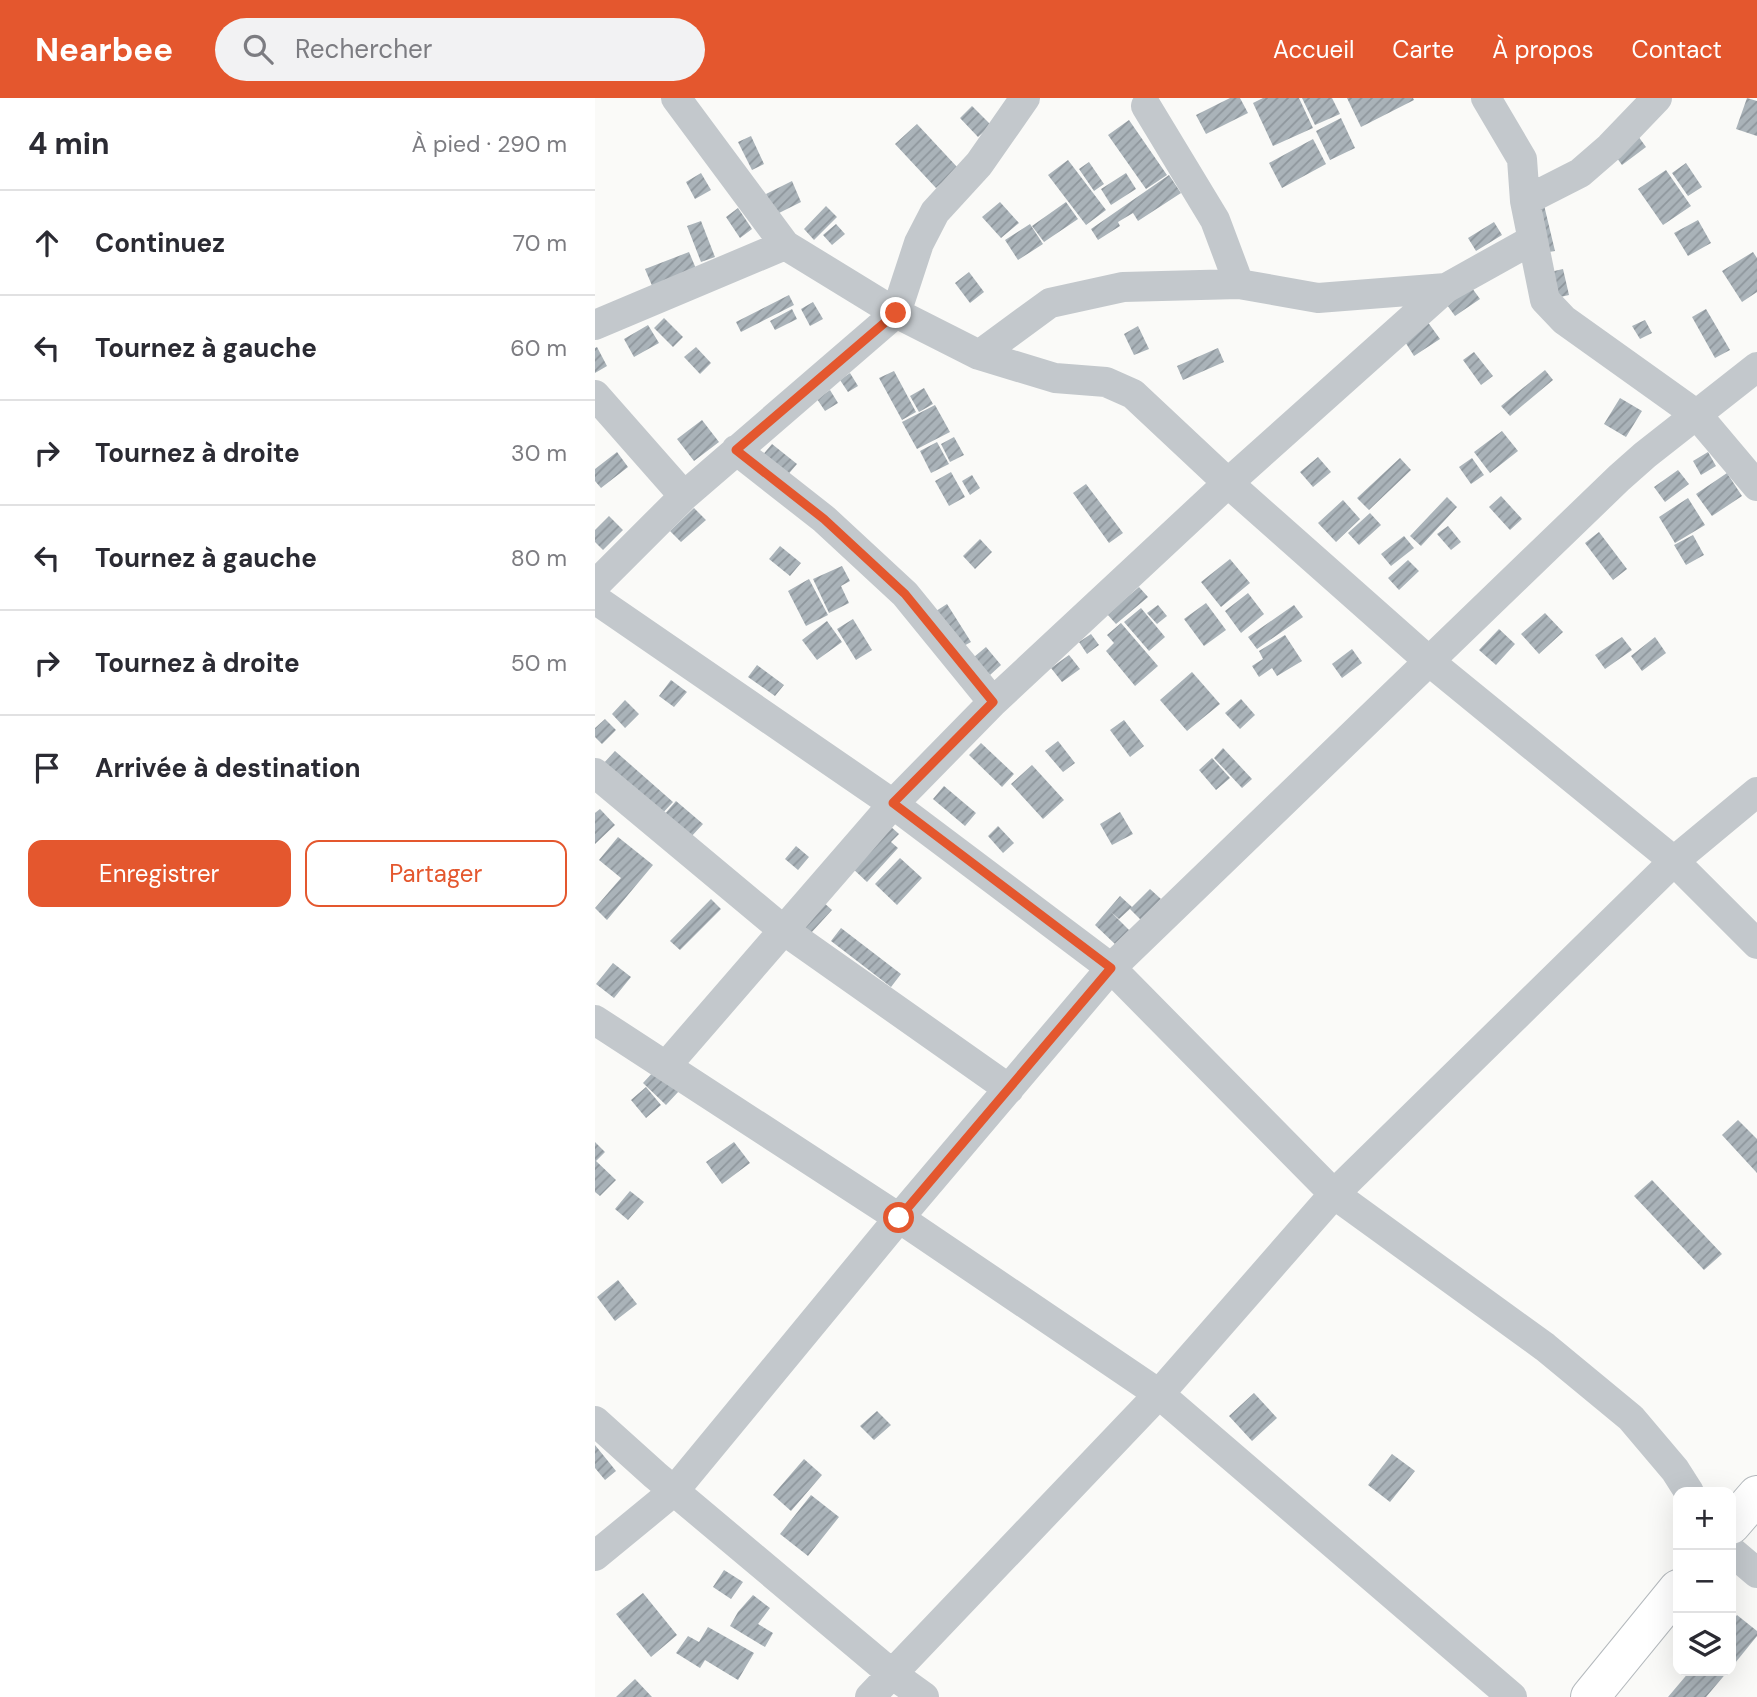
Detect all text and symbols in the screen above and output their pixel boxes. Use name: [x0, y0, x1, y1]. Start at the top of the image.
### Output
search box: [215, 18, 705, 81]
text: Nearbee: [35, 28, 173, 71]
icon: search: [239, 30, 277, 68]
text: Rechercher: [295, 32, 432, 66]
text: Accueil: [1273, 34, 1354, 65]
text: Carte: [1392, 34, 1454, 65]
text: À propos: [1492, 34, 1594, 65]
text: Contact: [1632, 34, 1722, 65]
text: 4 min: [28, 124, 110, 163]
text: À pied · 290 m: [412, 129, 567, 159]
icon: ahead: [28, 224, 66, 262]
text: Continuez: [95, 226, 225, 260]
text: 70 m: [513, 228, 567, 258]
route end: [880, 297, 911, 328]
icon: left: [28, 329, 66, 367]
text: Tournez à gauche: [95, 331, 317, 365]
text: 60 m: [510, 333, 567, 363]
icon: right: [28, 434, 66, 472]
text: Tournez à droite: [95, 436, 300, 470]
text: 30 m: [511, 438, 567, 468]
icon: left: [28, 539, 66, 577]
text: Tournez à gauche: [95, 541, 317, 575]
text: 80 m: [511, 543, 567, 573]
icon: right: [28, 644, 66, 682]
text: Tournez à droite: [95, 646, 300, 680]
text: 50 m: [511, 648, 567, 678]
icon: arrive: [28, 749, 66, 787]
text: Arrivée à destination: [95, 751, 361, 785]
button: Enregistrer: [28, 840, 291, 907]
button: Partager: [305, 840, 567, 907]
route start: [883, 1202, 914, 1233]
map controls: [1673, 1487, 1736, 1676]
button: +: [1673, 1487, 1736, 1550]
button: −: [1673, 1550, 1736, 1613]
button: layers: [1673, 1613, 1736, 1676]

